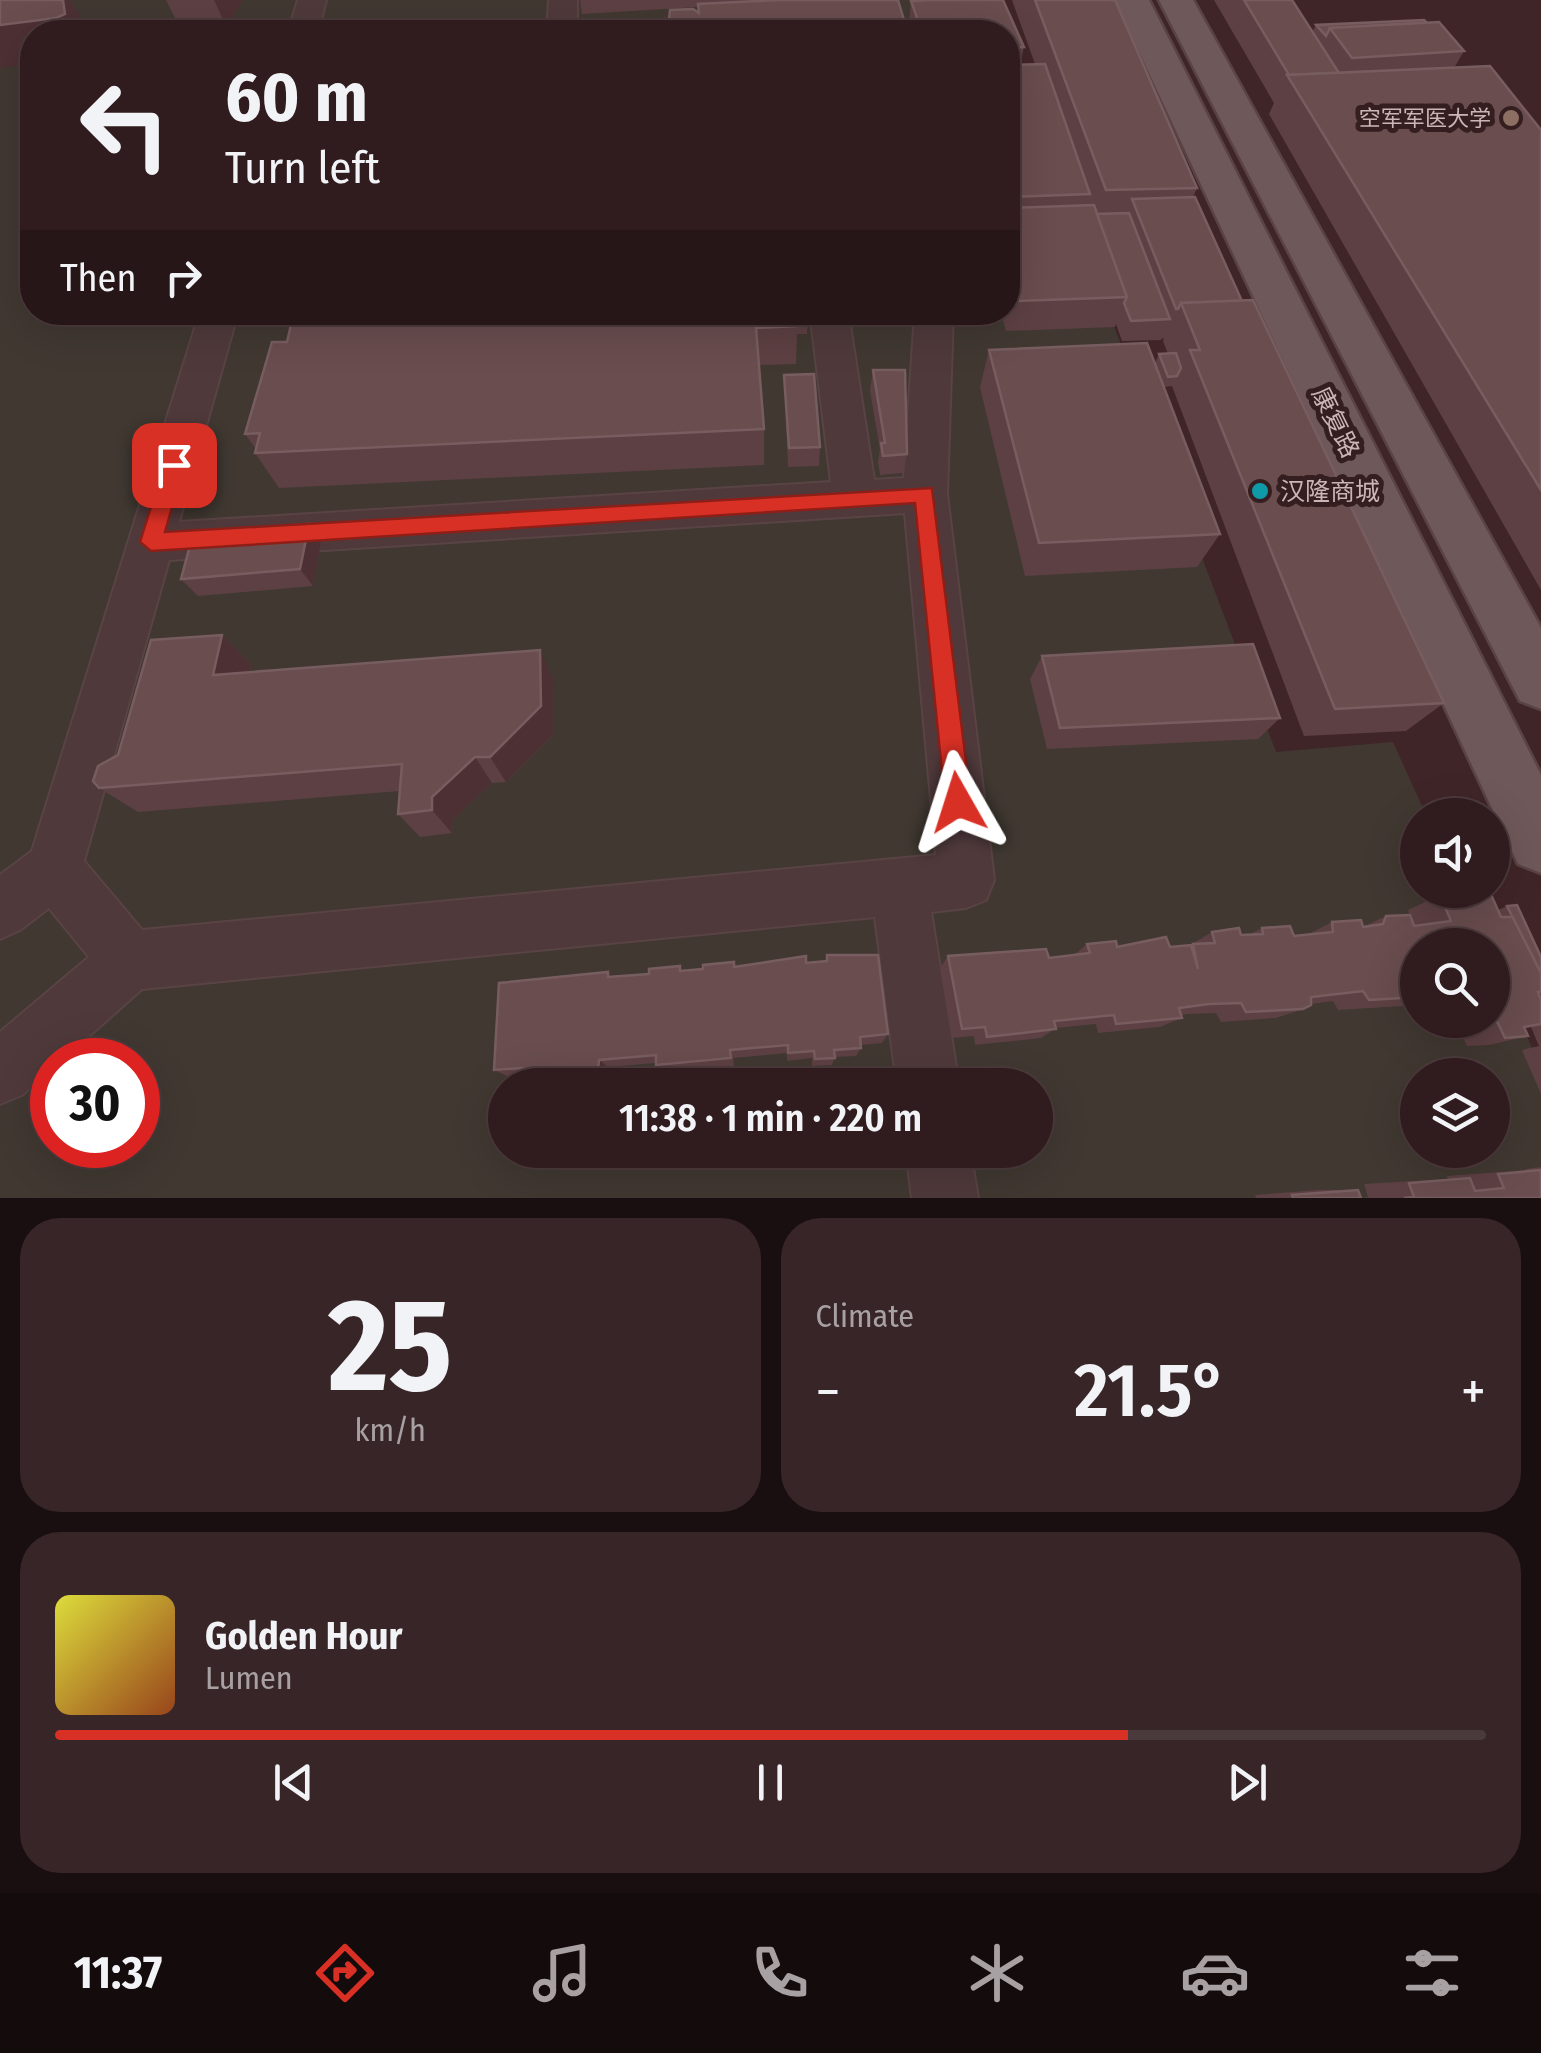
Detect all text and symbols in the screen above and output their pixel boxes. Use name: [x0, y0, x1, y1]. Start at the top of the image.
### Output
text: 60 m: [225, 56, 368, 140]
icon: left: [60, 60, 190, 190]
place label: 空军军医大学: [1359, 105, 1491, 132]
marker: 空军军医大学: [1500, 107, 1522, 129]
text: Turn left: [225, 141, 380, 195]
icon: right: [156, 250, 211, 305]
text: Then: [60, 255, 136, 301]
street label: 康复路: [1305, 382, 1365, 463]
pin: [132, 423, 217, 508]
icon: arrive: [147, 438, 202, 493]
place label: 汉隆商城: [1280, 477, 1380, 507]
marker: 汉隆商城: [1249, 480, 1271, 502]
position arrow: [906, 750, 1010, 854]
map controls: [1400, 798, 1510, 1168]
button: sound: [1400, 798, 1510, 908]
button: search: [1400, 928, 1510, 1038]
speed limit sign: 30: [30, 1038, 160, 1168]
button: layers: [1400, 1058, 1510, 1168]
text: 11:38 · 1 min · 220 m: [619, 1095, 922, 1141]
text: 25: [328, 1268, 452, 1424]
text: Climate: [816, 1297, 914, 1335]
text: 21.5°: [1074, 1346, 1227, 1436]
text: −: [816, 1359, 840, 1425]
text: +: [1461, 1359, 1486, 1425]
text: km/h: [355, 1411, 426, 1449]
text: Golden Hour: [205, 1613, 403, 1659]
text: Lumen: [205, 1659, 293, 1697]
icon: previous: [266, 1755, 321, 1810]
icon: pause: [743, 1755, 798, 1810]
icon: next: [1220, 1755, 1275, 1810]
icon: directions: [310, 1938, 380, 2008]
icon: music: [527, 1938, 597, 2008]
icon: phone: [745, 1938, 815, 2008]
icon: climate: [962, 1938, 1032, 2008]
icon: car: [1180, 1938, 1250, 2008]
icon: filters: [1397, 1938, 1467, 2008]
text: 11:37: [74, 1946, 162, 2000]

